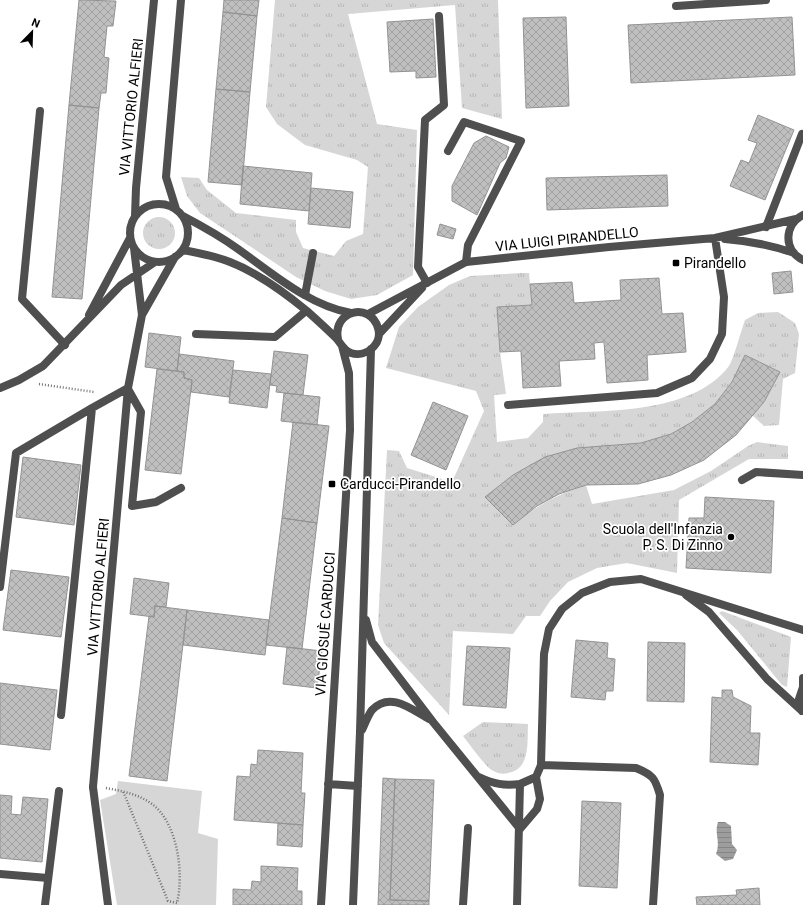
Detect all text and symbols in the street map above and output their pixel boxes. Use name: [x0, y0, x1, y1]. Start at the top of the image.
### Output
north arrow: [12, 12, 52, 52]
text: N: [30, 16, 42, 31]
street label: VIA VITTORIO ALFIERI: [116, 37, 146, 177]
street label: VIA LUIGI PIRANDELLO: [494, 224, 640, 254]
place label: Pirandello: [684, 255, 746, 271]
marker: Pirandello: [671, 258, 681, 268]
place label: Carducci-Pirandello: [340, 476, 461, 492]
marker: Carducci-Pirandello: [327, 479, 337, 489]
street label: VIA VITTORIO ALFIERI: [84, 517, 112, 657]
place label: Scuola dell'Infanzia P. S. Di Zinno: [603, 521, 723, 553]
marker: Scuola dell'Infanzia P. S. Di Zinno: [726, 532, 736, 542]
street label: VIA GIOSUÈ CARDUCCI: [311, 551, 338, 697]

